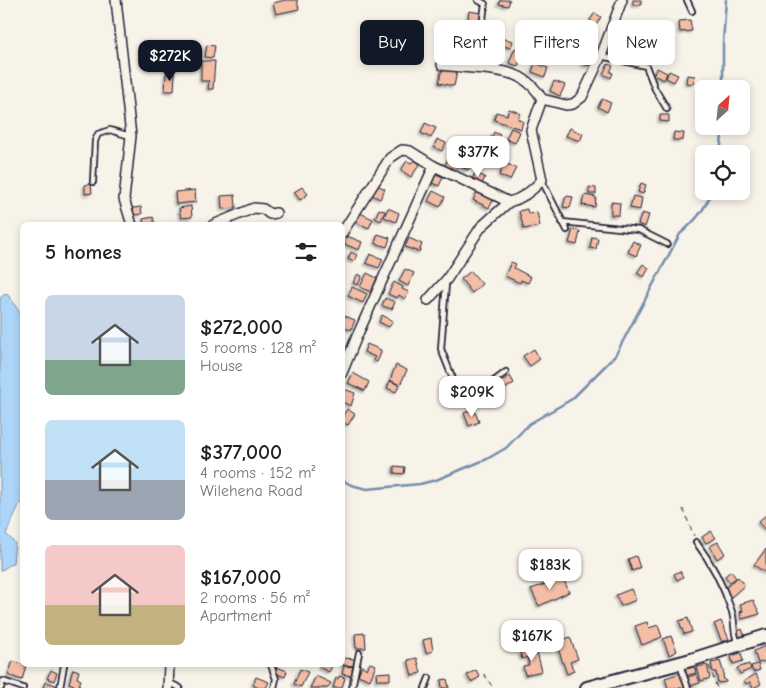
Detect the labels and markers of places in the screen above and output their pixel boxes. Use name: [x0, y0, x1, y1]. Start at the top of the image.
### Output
pin: $272K: [135, 39, 205, 82]
pin: $377K: [443, 136, 513, 178]
pin: $209K: [437, 376, 507, 418]
pin: $183K: [515, 548, 585, 591]
pin: $167K: [497, 620, 567, 662]

